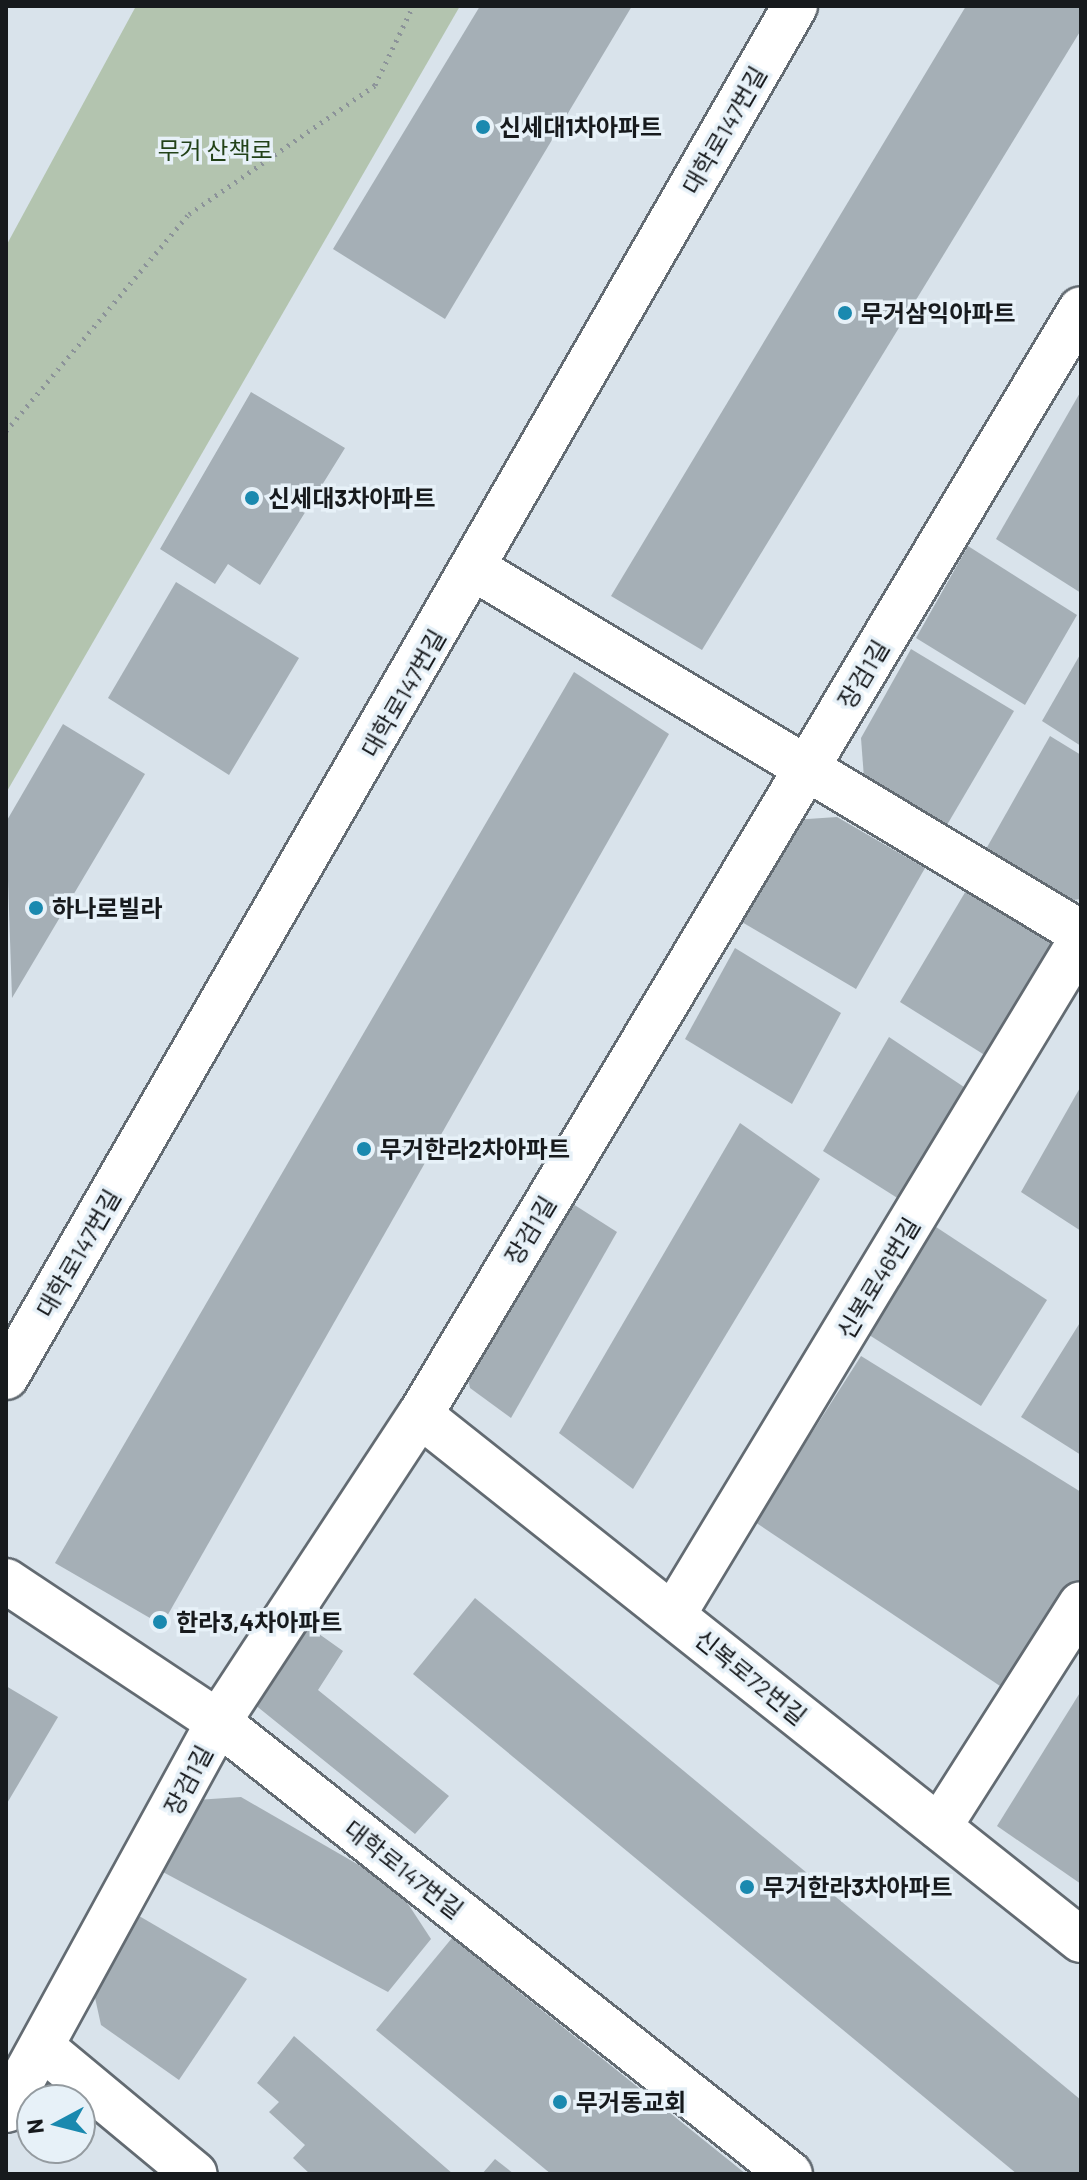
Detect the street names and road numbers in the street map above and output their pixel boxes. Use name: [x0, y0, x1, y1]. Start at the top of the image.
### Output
street label: 대학로147번길: [676, 61, 772, 199]
street label: 대학로147번길: [355, 624, 451, 762]
street label: 장검1길: [831, 635, 895, 713]
street label: 대학로147번길: [30, 1184, 126, 1322]
street label: 장검1길: [498, 1191, 562, 1269]
street label: 신복로46번길: [831, 1212, 925, 1344]
street label: 신복로72번길: [690, 1623, 812, 1731]
street label: 장검1길: [158, 1740, 218, 1820]
street label: 대학로147번길: [339, 1814, 469, 1924]

